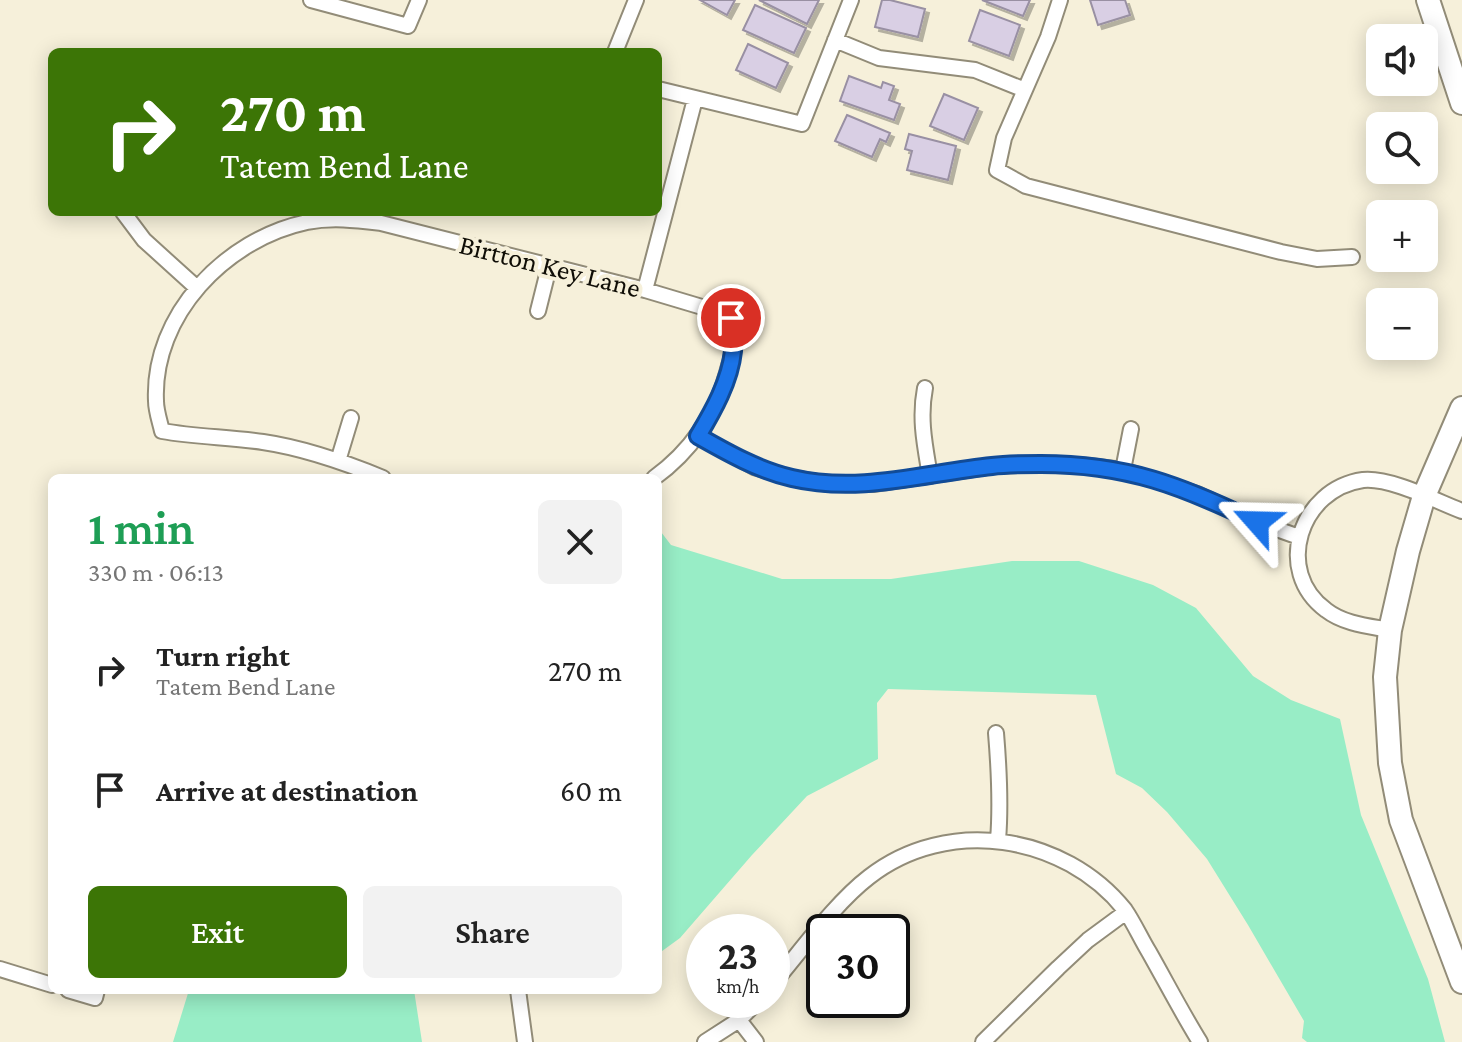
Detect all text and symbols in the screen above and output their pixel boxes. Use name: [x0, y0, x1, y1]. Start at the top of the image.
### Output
map controls: [1366, 24, 1438, 360]
button: sound: [1366, 24, 1438, 96]
icon: right: [88, 80, 192, 184]
text: 270 m: [220, 81, 366, 143]
button: search: [1366, 112, 1438, 184]
text: Tatem Bend Lane: [220, 146, 469, 186]
button: +: [1366, 200, 1438, 272]
street label: Birtton Key Lane: [456, 229, 644, 303]
pin: [697, 284, 765, 352]
button: −: [1366, 288, 1438, 360]
icon: arrive: [709, 296, 753, 340]
position arrow: [1215, 480, 1299, 564]
button: close: [538, 500, 622, 584]
text: 1 min: [88, 501, 195, 554]
text: 330 m · 06:13: [88, 558, 224, 587]
text: Turn right: [156, 639, 290, 672]
icon: right: [88, 648, 132, 692]
text: 270 m: [548, 654, 622, 687]
text: Tatem Bend Lane: [156, 672, 336, 701]
icon: arrive: [88, 768, 132, 812]
text: Arrive at destination: [156, 774, 418, 807]
text: 60 m: [560, 774, 622, 807]
button: Exit: [88, 886, 347, 978]
button: Share: [363, 886, 622, 978]
speed limit sign: 30: [806, 914, 910, 1018]
text: 23: [718, 933, 758, 978]
text: km/h: [716, 975, 760, 997]

